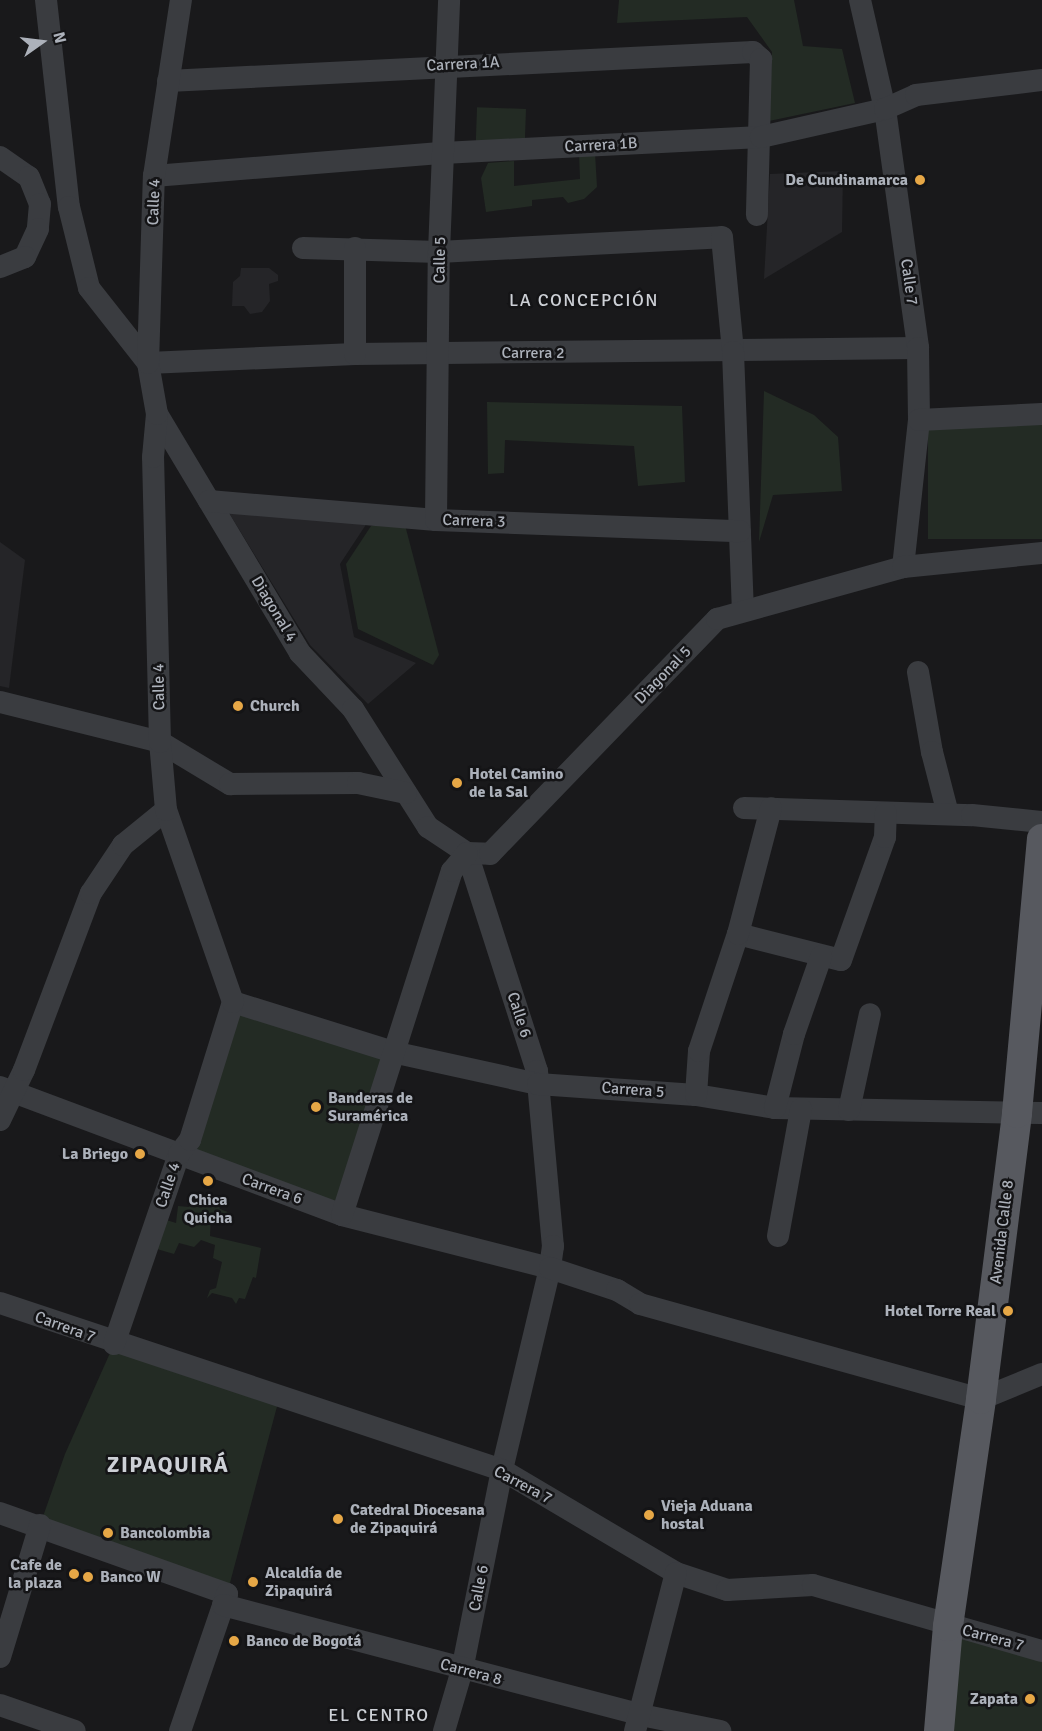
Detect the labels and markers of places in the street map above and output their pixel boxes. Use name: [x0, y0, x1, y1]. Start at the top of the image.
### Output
place label: De Cundinamarca: [785, 170, 908, 190]
marker: De Cundinamarca: [913, 173, 927, 187]
place label: Church: [250, 696, 300, 716]
marker: Church: [231, 699, 245, 713]
place label: Hotel Camino de la Sal: [469, 764, 563, 802]
marker: Hotel Camino de la Sal: [450, 776, 464, 790]
place label: Banderas de Suramérica: [328, 1088, 413, 1126]
marker: Banderas de Suramérica: [309, 1100, 323, 1114]
place label: La Briego: [62, 1144, 128, 1164]
marker: La Briego: [133, 1147, 147, 1161]
marker: Chica Quicha: [201, 1174, 215, 1188]
place label: Chica Quicha: [184, 1190, 232, 1228]
place label: Hotel Torre Real: [885, 1301, 996, 1321]
marker: Hotel Torre Real: [1001, 1304, 1015, 1318]
place label: Vieja Aduana hostal: [661, 1496, 753, 1534]
place label: Catedral Diocesana de Zipaquirá: [350, 1500, 485, 1538]
marker: Vieja Aduana hostal: [642, 1508, 656, 1522]
marker: Catedral Diocesana de Zipaquirá: [331, 1512, 345, 1526]
place label: Bancolombia: [120, 1523, 210, 1543]
marker: Bancolombia: [101, 1526, 115, 1540]
place label: Cafe de la plaza: [8, 1555, 62, 1593]
place label: Alcaldía de Zipaquirá: [265, 1563, 342, 1601]
marker: Cafe de la plaza: [67, 1567, 81, 1581]
place label: Banco W: [100, 1567, 161, 1587]
marker: Banco W: [81, 1570, 95, 1584]
marker: Alcaldía de Zipaquirá: [246, 1575, 260, 1589]
place label: Banco de Bogotá: [246, 1631, 362, 1651]
marker: Banco de Bogotá: [227, 1634, 241, 1648]
place label: Zapata: [970, 1689, 1018, 1709]
marker: Zapata: [1023, 1692, 1037, 1706]

